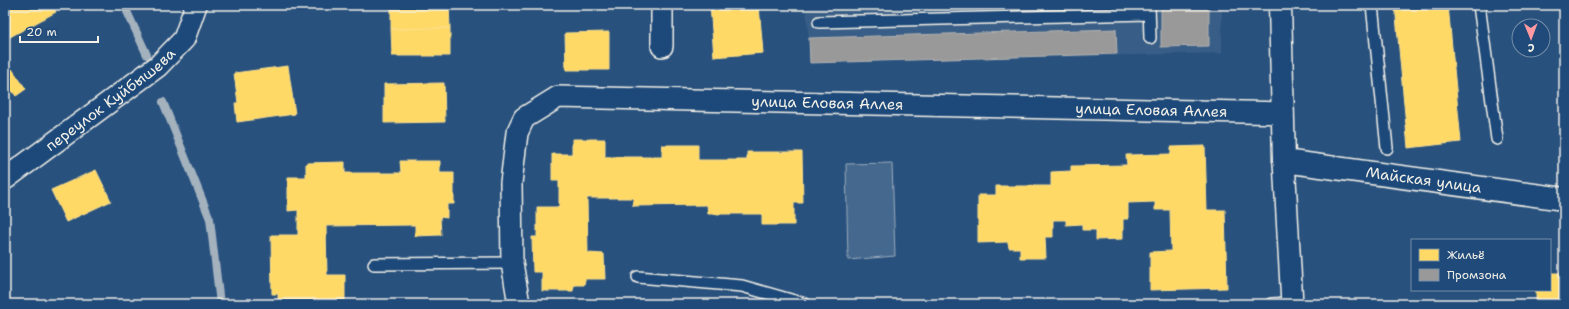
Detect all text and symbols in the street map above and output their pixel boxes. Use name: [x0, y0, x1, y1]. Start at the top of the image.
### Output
scale bar: [20, 18, 98, 44]
north arrow: [1511, 18, 1551, 58]
text: 20 m: [26, 24, 57, 40]
text: С: [1527, 40, 1535, 55]
street label: переулок Куйбышева: [41, 43, 180, 156]
street label: улица Еловая Аллея: [751, 91, 904, 115]
street label: улица Еловая Аллея: [1075, 98, 1228, 122]
street label: Майская улица: [1365, 162, 1483, 198]
legend: [1411, 239, 1551, 291]
text: Жильё: [1447, 247, 1485, 263]
text: Промзона: [1447, 267, 1507, 283]

